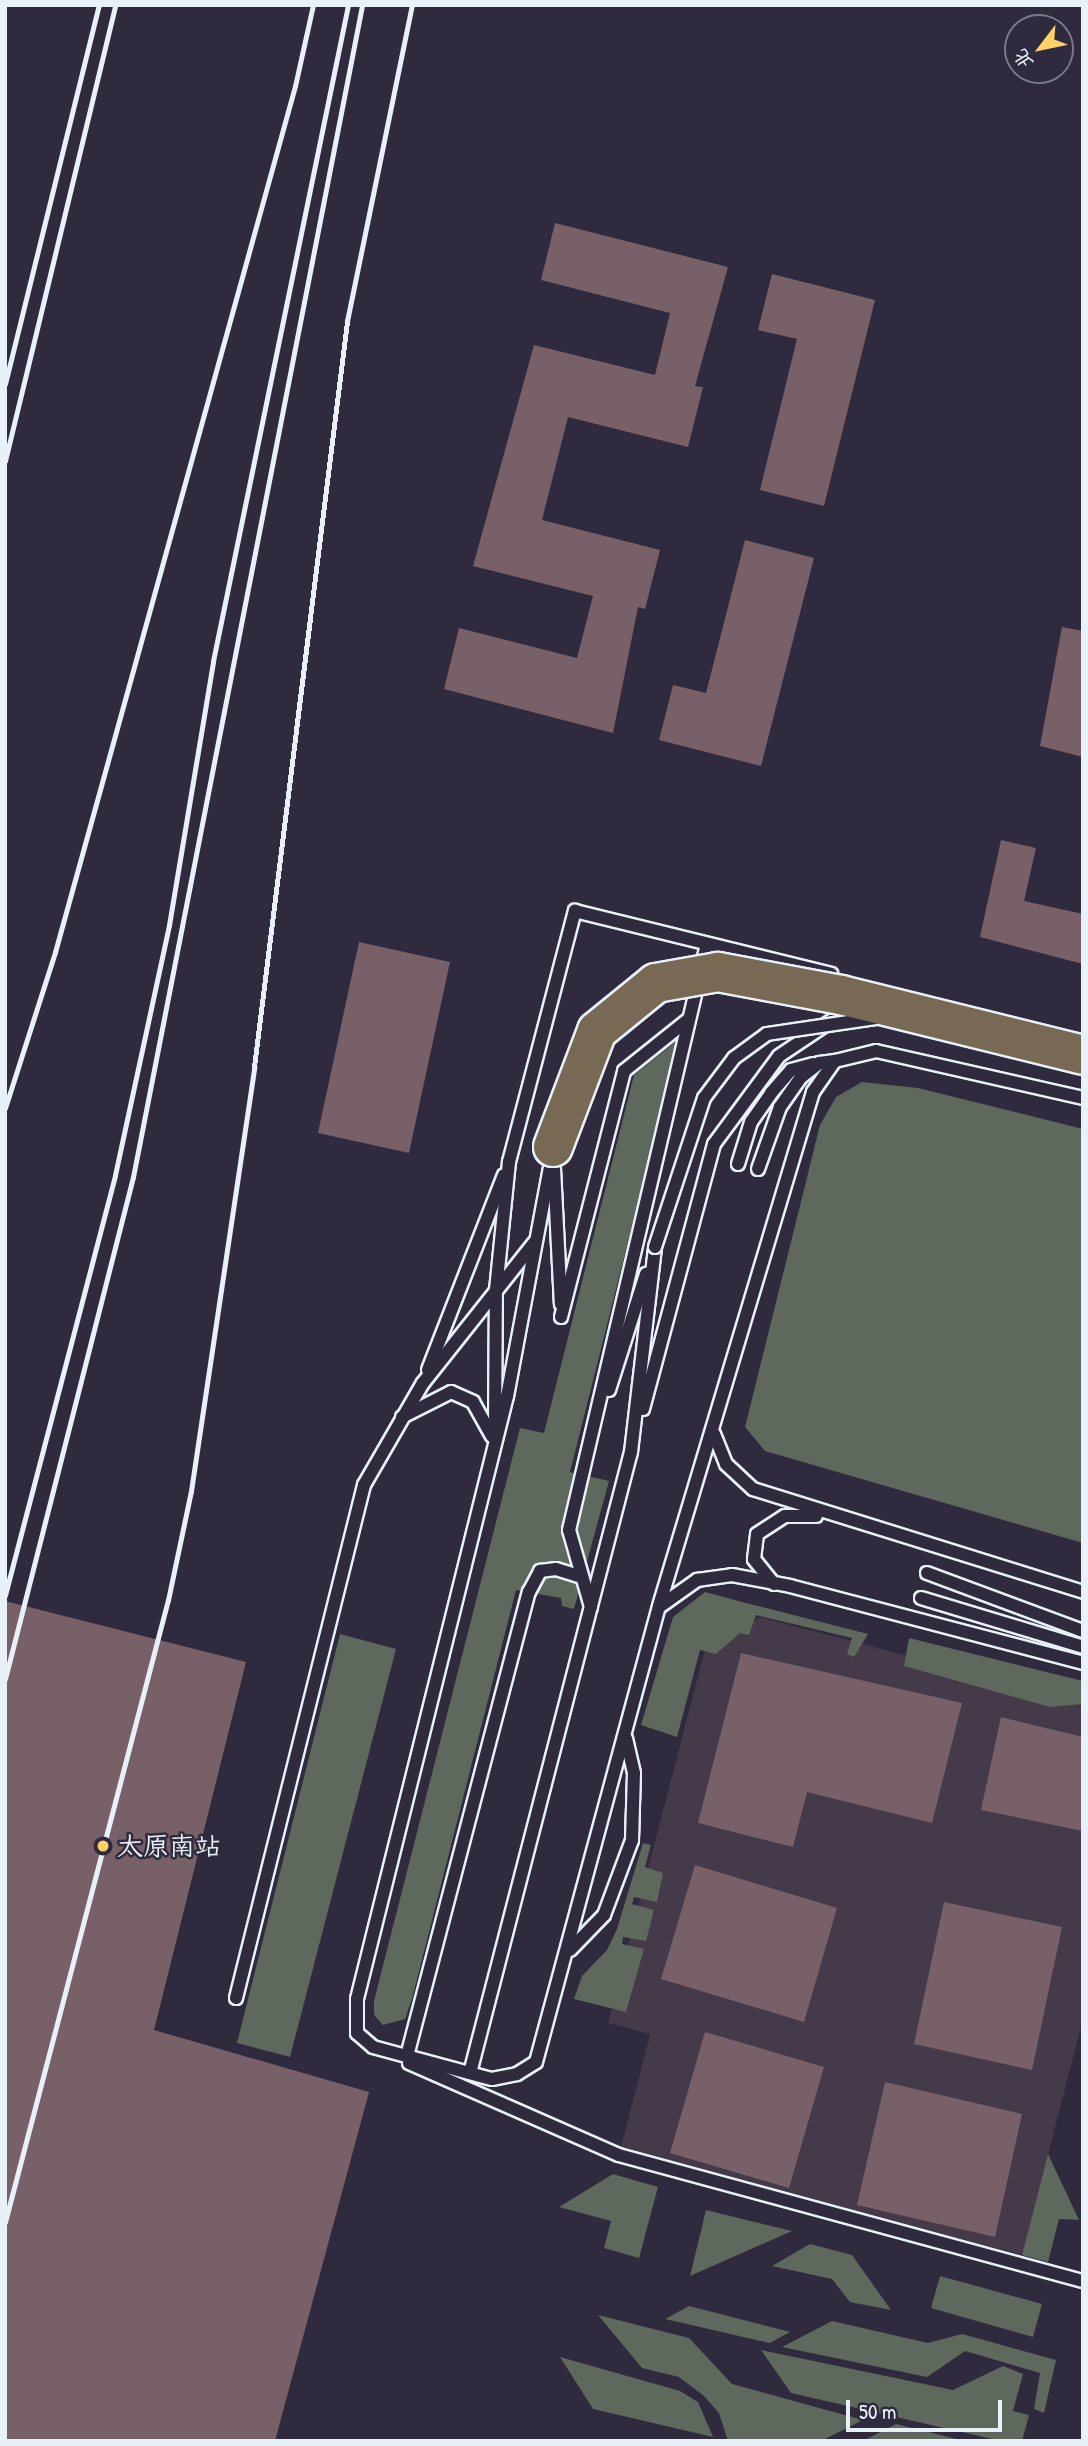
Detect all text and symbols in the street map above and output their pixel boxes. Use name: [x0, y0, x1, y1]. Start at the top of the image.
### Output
north arrow: [1004, 14, 1074, 84]
text: 北: [1007, 44, 1039, 74]
place label: 太原南站: [117, 1830, 221, 1862]
marker: 太原南站: [95, 1838, 111, 1854]
scale bar: [850, 2386, 1006, 2430]
text: 50 m: [859, 2397, 896, 2426]

